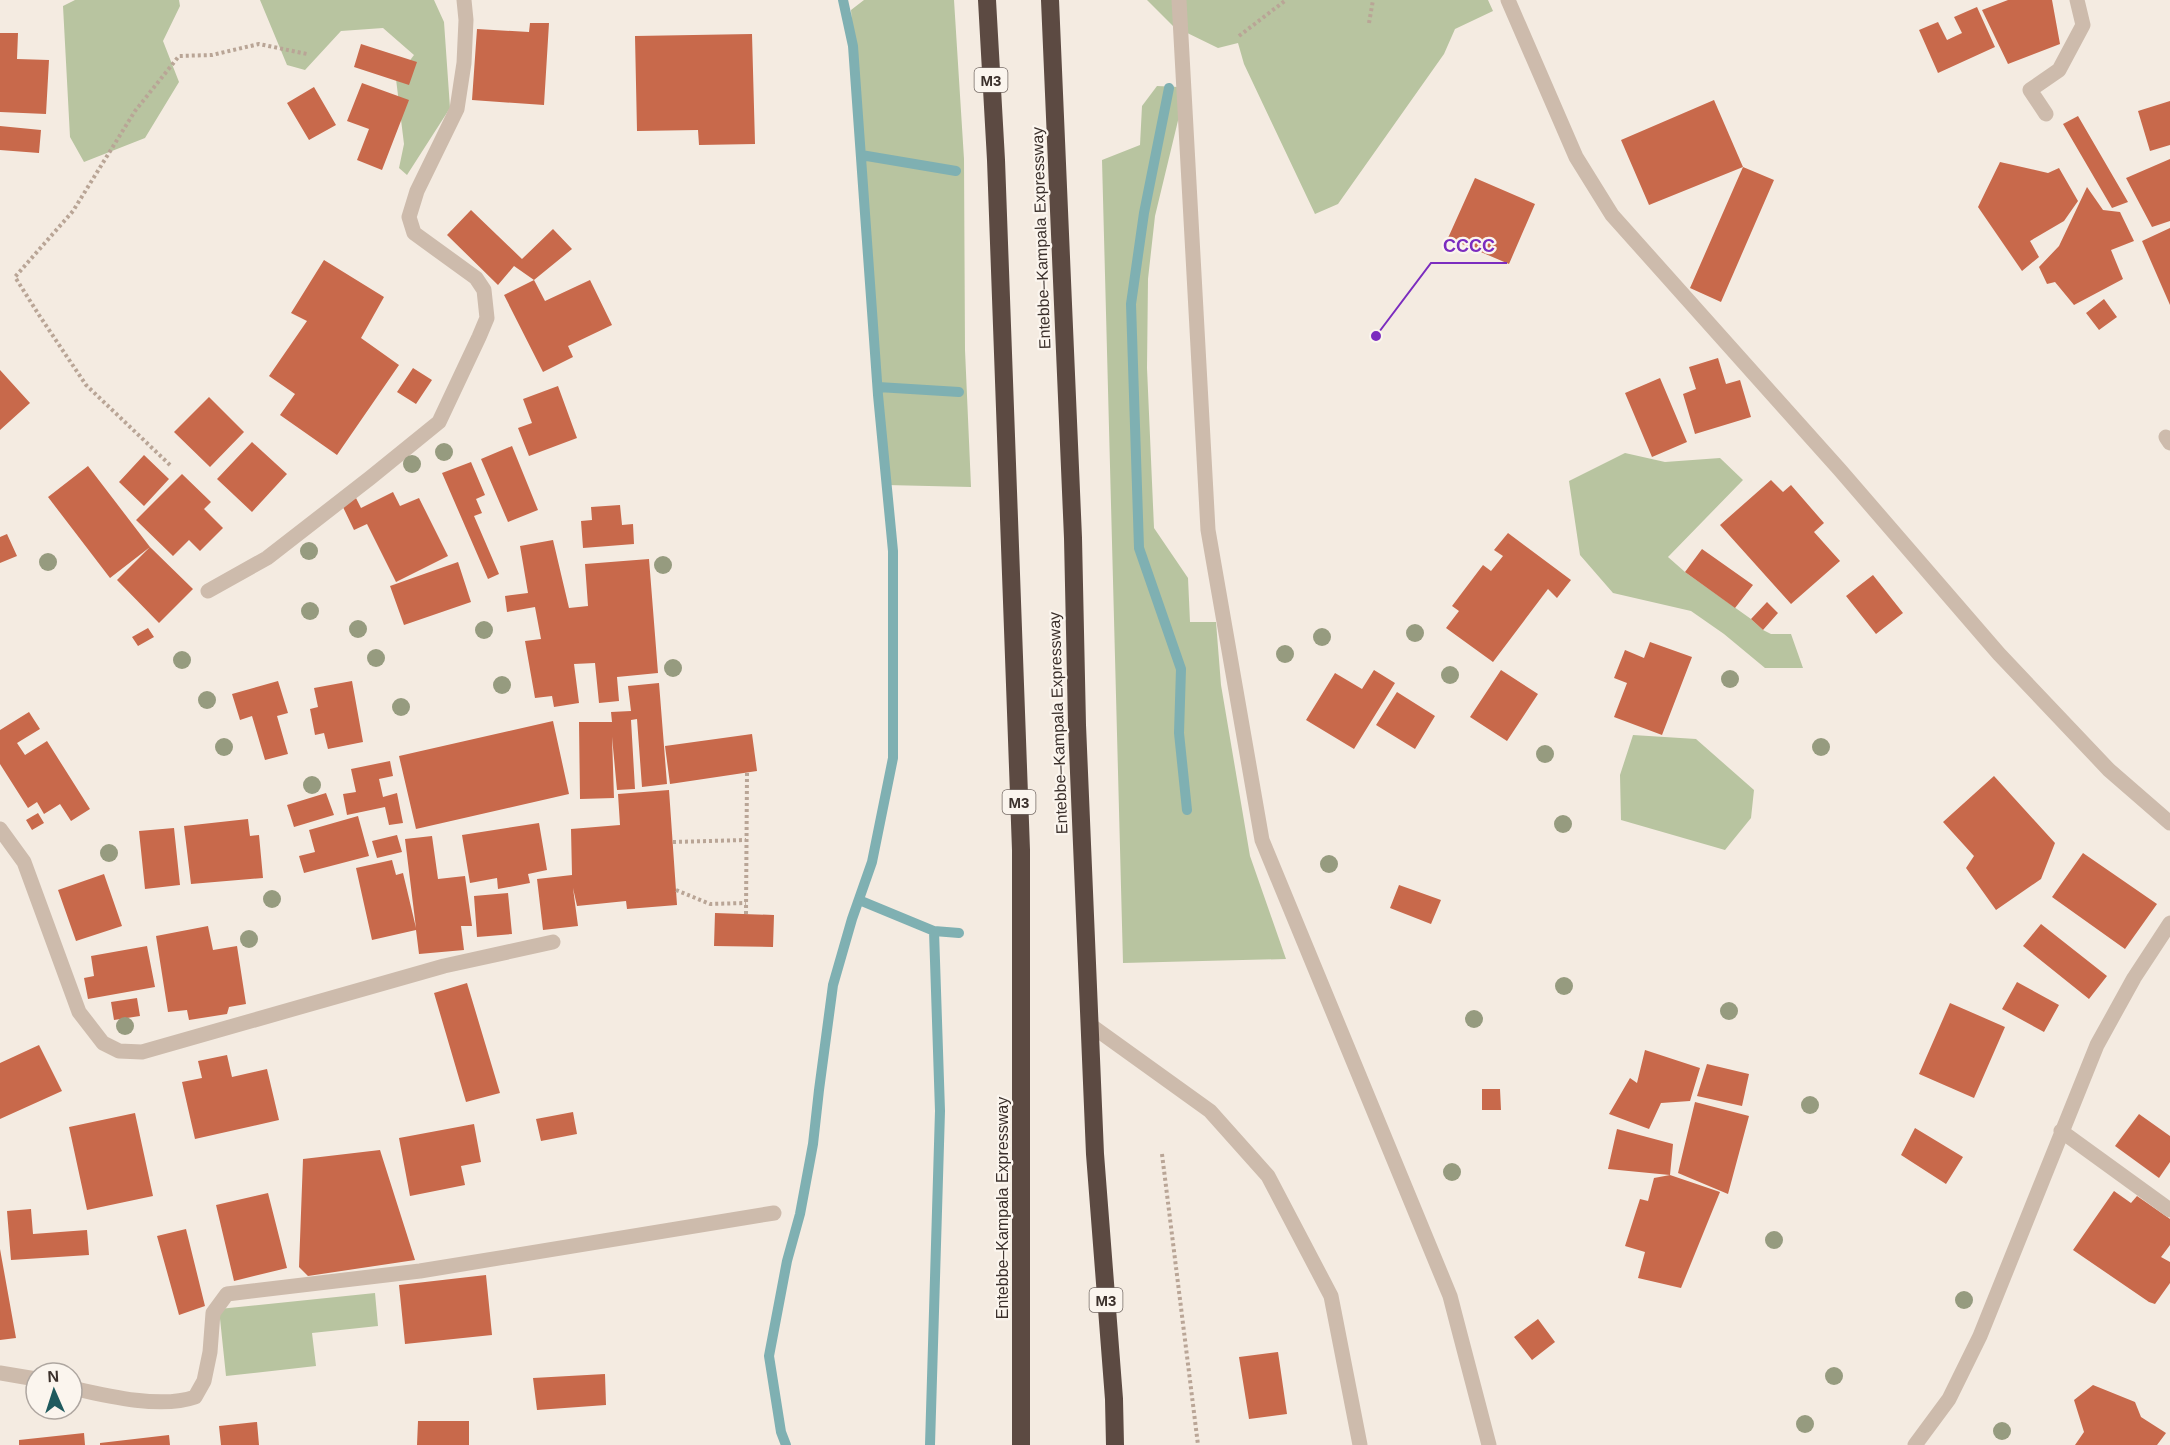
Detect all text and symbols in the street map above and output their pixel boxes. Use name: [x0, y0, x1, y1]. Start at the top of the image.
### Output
road number: M3: [974, 68, 1008, 92]
street label: Entebbe–Kampala Expressway: [1029, 127, 1053, 349]
callout: CCCC: [1431, 227, 1507, 263]
text: CCCC: [1443, 236, 1495, 256]
street label: Entebbe–Kampala Expressway: [1046, 612, 1070, 834]
road number: M3: [1002, 790, 1036, 814]
street label: Entebbe–Kampala Expressway: [994, 1097, 1011, 1319]
road number: M3: [1090, 1288, 1122, 1312]
north arrow: [24, 1361, 84, 1421]
text: N: [47, 1368, 59, 1385]

